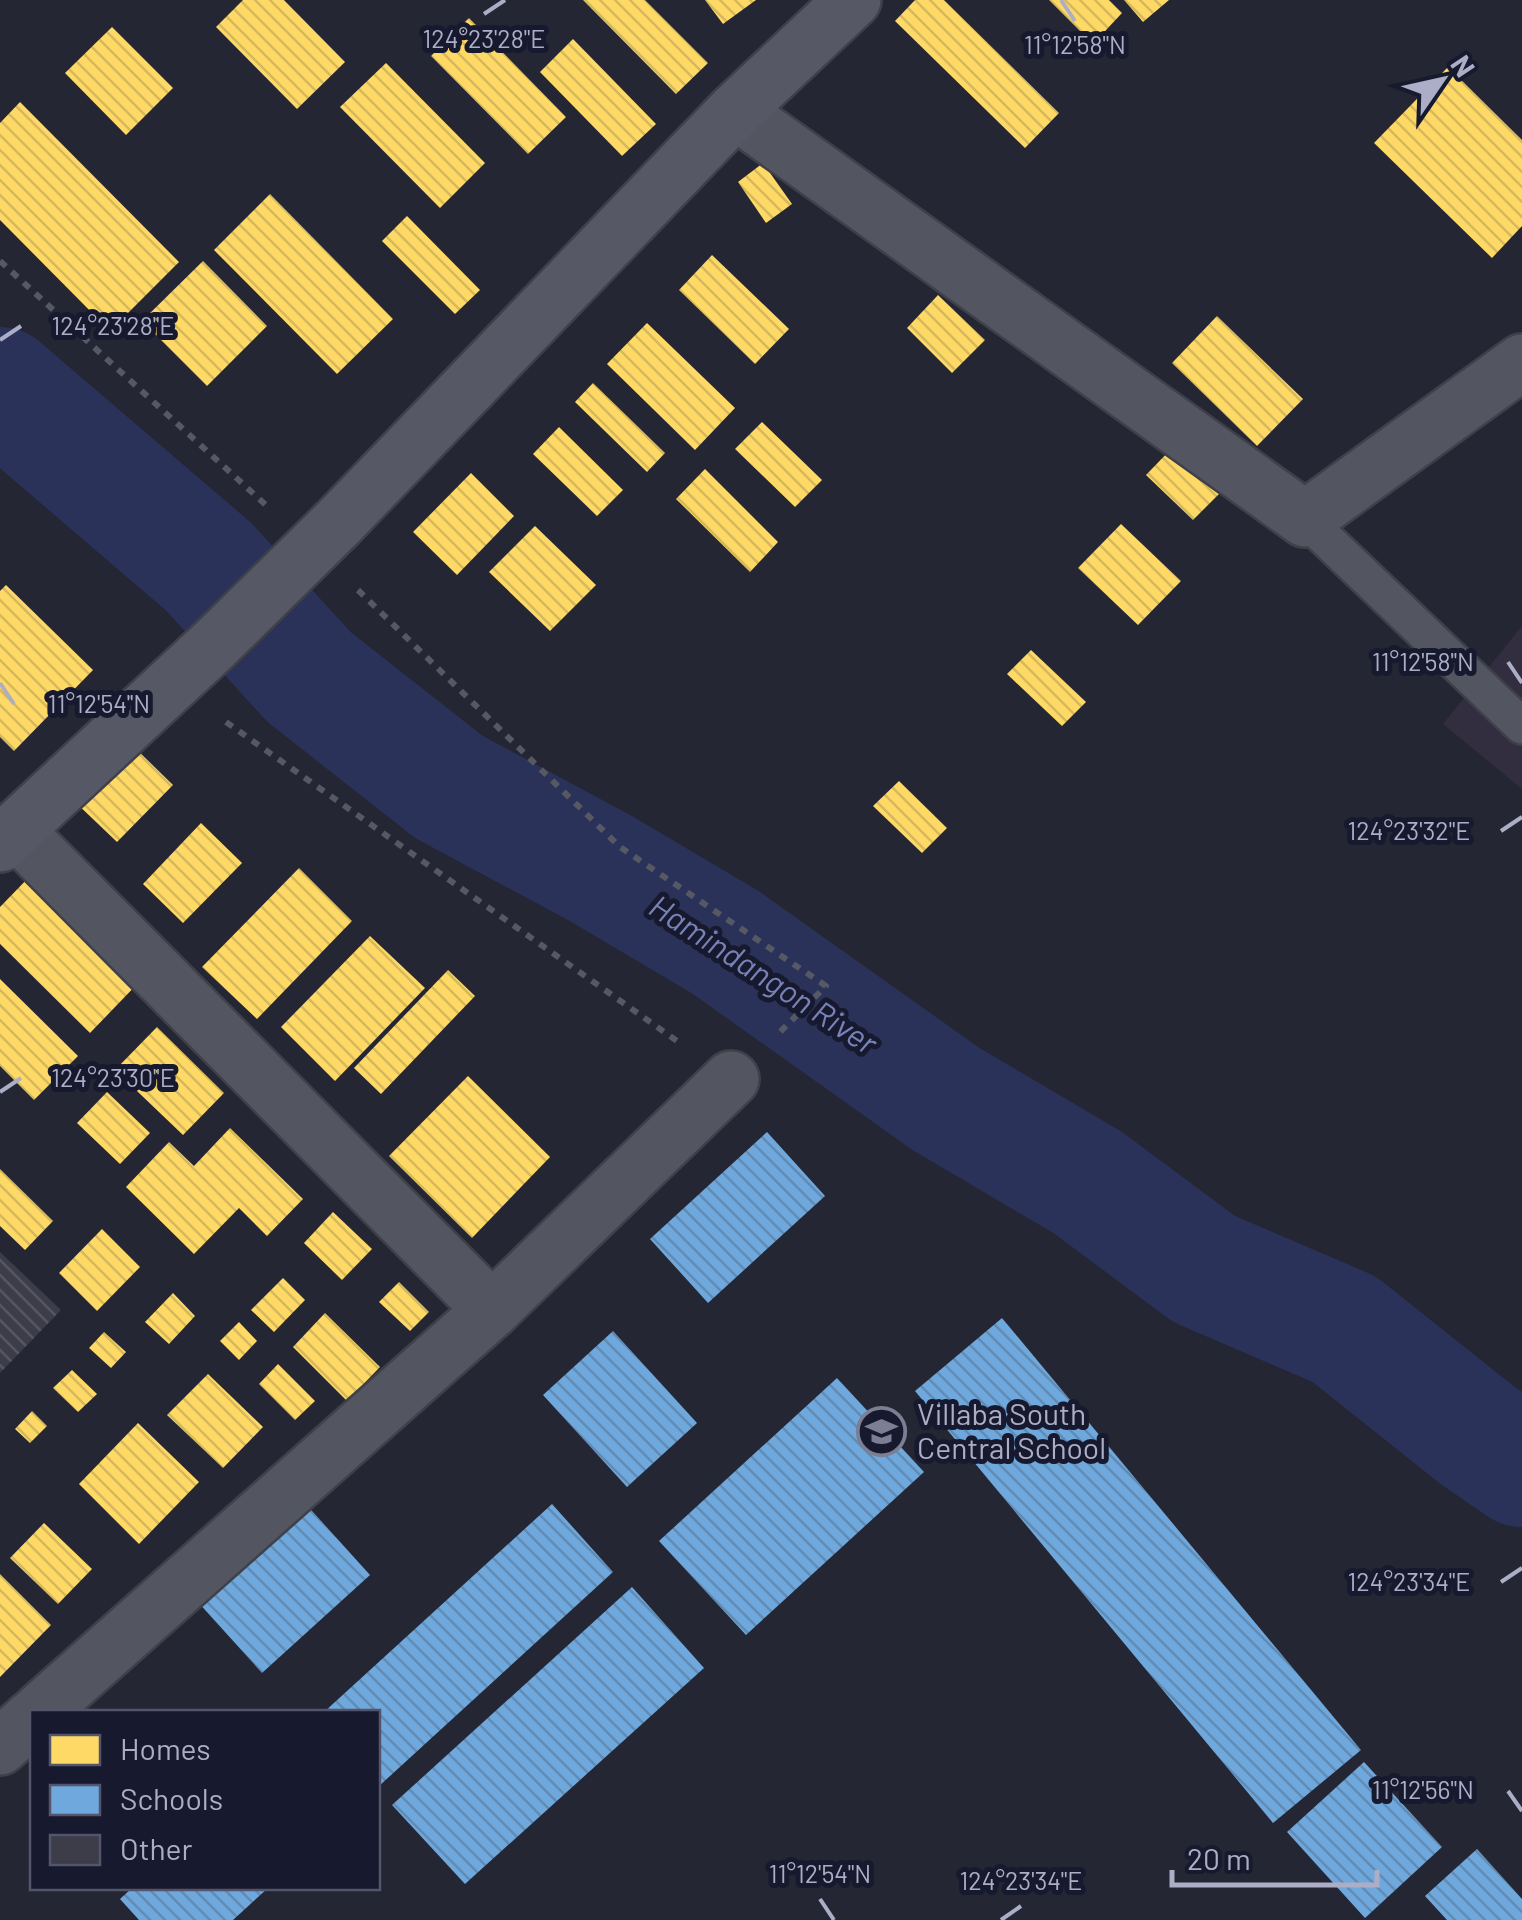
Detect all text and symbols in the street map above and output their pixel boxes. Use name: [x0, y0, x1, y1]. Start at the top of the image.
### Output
text: 124°23'28"E: [422, 23, 546, 53]
text: 11°12'58"N: [1024, 29, 1126, 59]
north arrow: [1392, 30, 1492, 130]
text: N: [1444, 48, 1483, 83]
text: 124°23'28"E: [51, 310, 175, 340]
text: 11°12'58"N: [1372, 646, 1474, 676]
text: 11°12'54"N: [48, 688, 150, 718]
text: 124°23'32"E: [1348, 815, 1470, 845]
water label: Hamindangon River: [643, 886, 886, 1062]
text: 124°23'30"E: [51, 1062, 175, 1092]
place label: Villaba South Central School: [917, 1395, 1106, 1465]
school or university icon: Villaba South Central School: [856, 1406, 908, 1458]
text: 124°23'34"E: [1348, 1566, 1470, 1596]
legend: [30, 1710, 380, 1890]
text: Homes: [120, 1730, 211, 1766]
text: 11°12'56"N: [1372, 1774, 1474, 1804]
text: Schools: [120, 1780, 223, 1816]
scale bar: [1172, 1825, 1377, 1887]
text: Other: [120, 1830, 193, 1866]
text: 20 m: [1187, 1840, 1251, 1876]
text: 11°12'54"N: [769, 1858, 871, 1888]
text: 124°23'34"E: [960, 1865, 1082, 1895]

